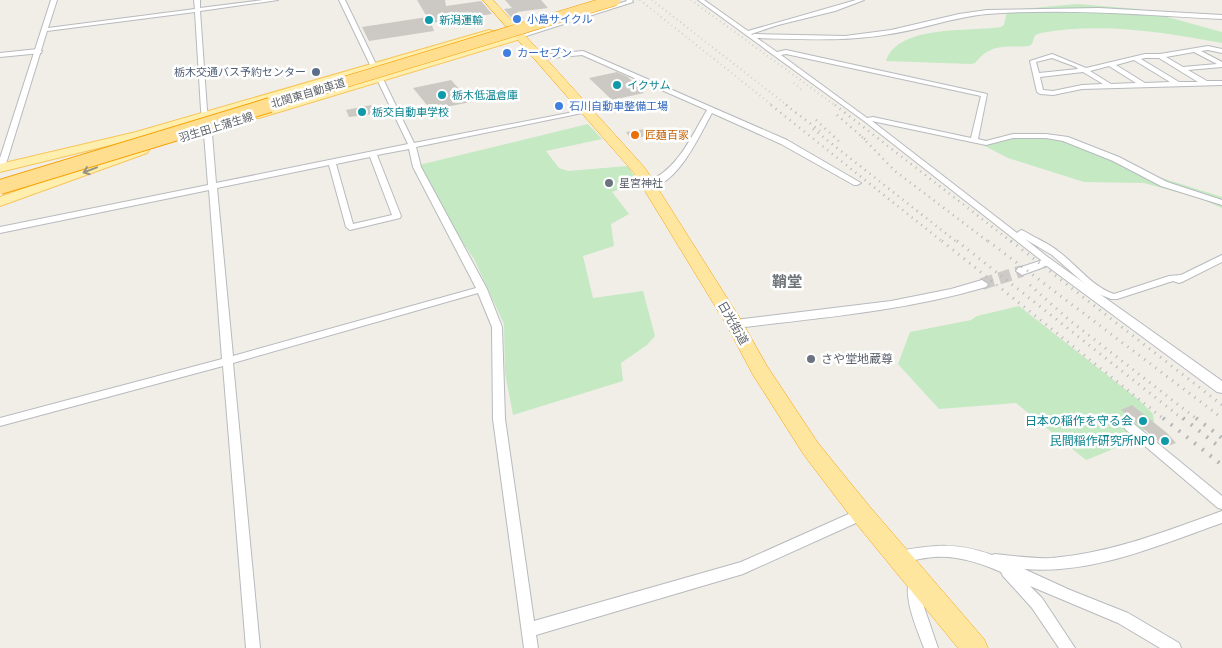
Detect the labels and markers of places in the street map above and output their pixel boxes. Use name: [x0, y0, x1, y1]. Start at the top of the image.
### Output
marker: 小島サイクル: [511, 13, 523, 25]
place label: 小島サイクル: [527, 13, 592, 26]
marker: 新潟運輸: [423, 14, 435, 26]
place label: 新潟運輸: [439, 14, 483, 27]
marker: カーセブン: [501, 47, 513, 59]
place label: カーセブン: [517, 47, 572, 60]
place label: 栃木交通バス予約センター: [174, 66, 306, 79]
marker: 栃木交通バス予約センター: [310, 66, 322, 78]
marker: イクサム: [611, 79, 623, 91]
place label: イクサム: [627, 79, 671, 92]
marker: 栃木低温倉庫: [436, 89, 448, 101]
place label: 栃木低温倉庫: [452, 89, 518, 102]
marker: 石川自動車整備工場: [553, 100, 565, 112]
place label: 石川自動車整備工場: [569, 100, 668, 113]
marker: 栃交自動車学校: [356, 106, 368, 118]
place label: 栃交自動車学校: [372, 106, 449, 119]
marker: 匠麺百家: [629, 129, 641, 141]
place label: 匠麺百家: [645, 129, 689, 142]
marker: 星宮神社: [603, 177, 615, 189]
place label: 星宮神社: [619, 177, 663, 190]
place label: さや堂地蔵尊: [821, 352, 893, 366]
marker: さや堂地蔵尊: [805, 353, 817, 365]
place label: 日本の稲作を守る会: [1025, 414, 1133, 428]
marker: 日本の稲作を守る会: [1137, 415, 1149, 427]
place label: 民間稲作研究所NPO: [1050, 434, 1155, 448]
marker: 民間稲作研究所NPO: [1159, 435, 1171, 447]

